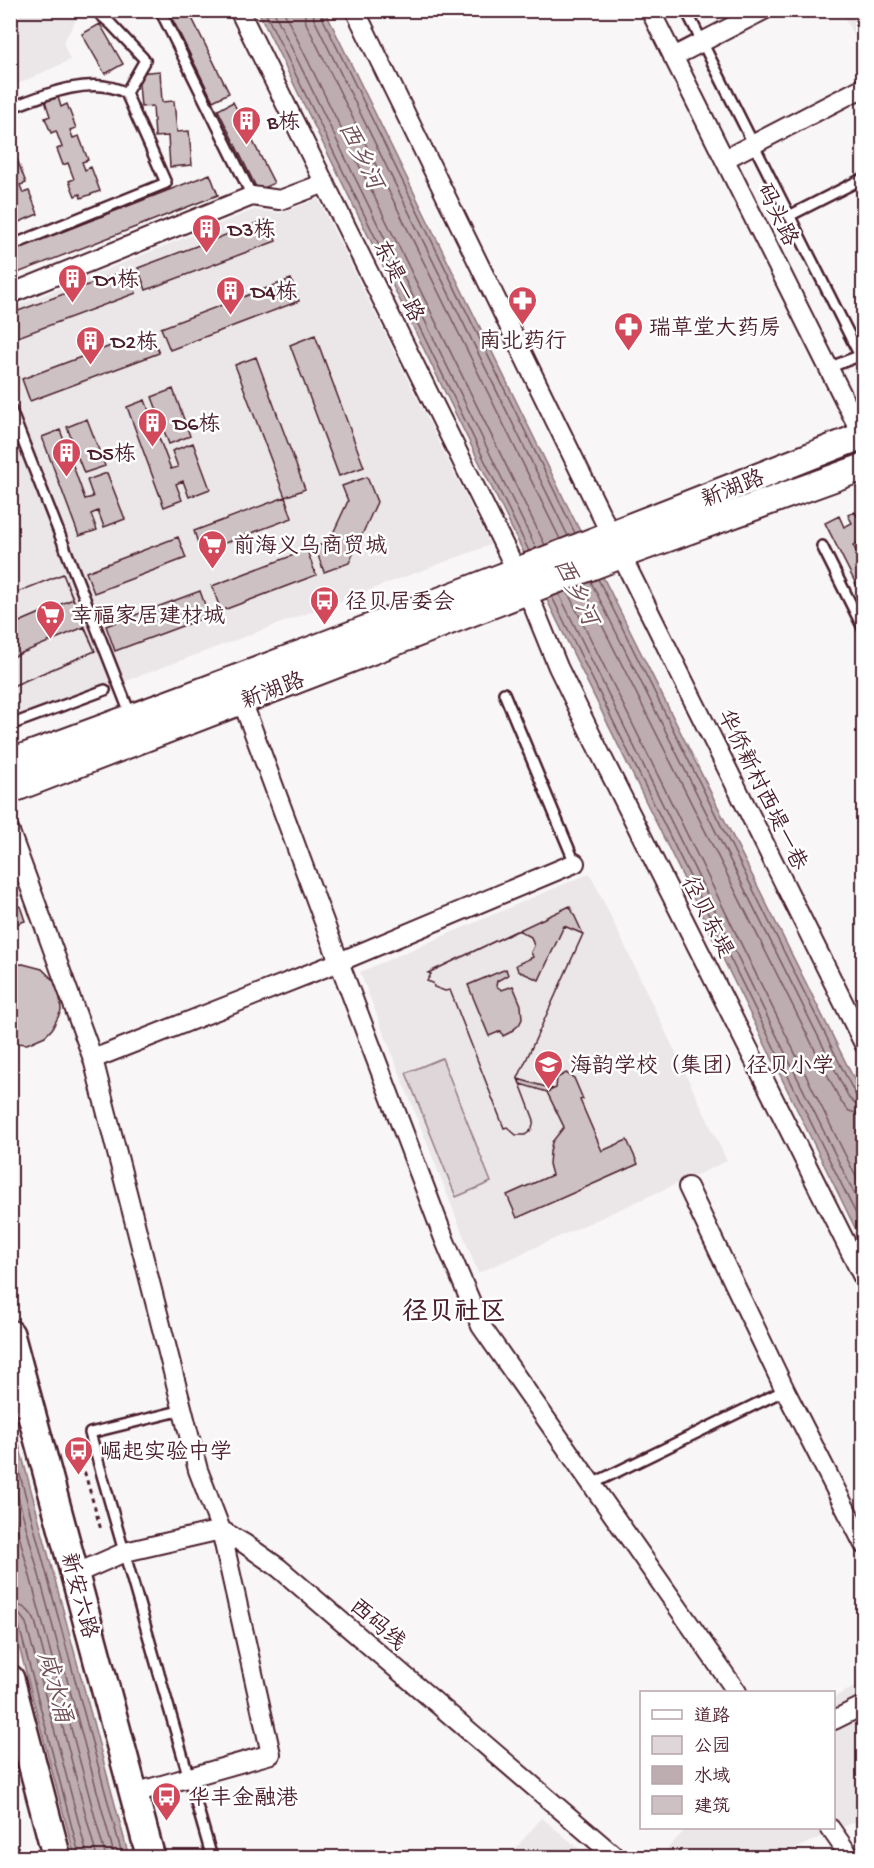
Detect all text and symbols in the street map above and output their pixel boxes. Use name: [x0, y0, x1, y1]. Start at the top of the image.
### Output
building icon: B栋: [230, 104, 262, 146]
place label: B栋: [266, 110, 300, 137]
water label: 西乡河: [330, 117, 390, 199]
street label: 码头路: [749, 180, 803, 251]
building icon: D3栋: [191, 212, 223, 254]
place label: D3栋: [226, 218, 276, 245]
street label: 东堤一路: [365, 236, 429, 327]
building icon: D1栋: [57, 262, 89, 304]
place label: D1栋: [92, 268, 139, 295]
building icon: D4栋: [214, 274, 246, 316]
place label: D4栋: [249, 280, 298, 307]
pharmacy icon: 南北药行: [507, 284, 539, 326]
pharmacy icon: 瑞草堂大药房: [612, 310, 644, 352]
place label: 瑞草堂大药房: [649, 315, 781, 343]
building icon: D2栋: [74, 324, 106, 366]
place label: 南北药行: [479, 328, 567, 356]
place label: D2栋: [109, 330, 158, 357]
building icon: D6栋: [136, 406, 168, 448]
place label: D6栋: [171, 412, 221, 439]
building icon: D5栋: [51, 436, 83, 478]
place label: D5栋: [86, 442, 136, 469]
street label: 新湖路: [697, 464, 769, 515]
supermarket icon: 前海义乌商贸城: [196, 528, 228, 570]
place label: 前海义乌商贸城: [233, 533, 387, 561]
water label: 西乡河: [545, 553, 605, 635]
bus stop icon: 径贝居委会: [308, 584, 340, 626]
place label: 径贝居委会: [345, 589, 455, 617]
supermarket icon: 幸福家居建材城: [34, 598, 66, 640]
place label: 幸福家居建材城: [71, 603, 225, 631]
street label: 新湖路: [237, 667, 309, 717]
street label: 华侨新村西堤一巷: [710, 706, 812, 876]
street label: 径贝东堤: [674, 872, 738, 963]
school or university icon: 海韵学校（集团）径贝小学: [533, 1048, 565, 1090]
place label: 海韵学校（集团）径贝小学: [570, 1053, 834, 1081]
district label: 径贝社区: [402, 1298, 506, 1330]
bus stop icon: 崛起实验中学: [63, 1434, 95, 1476]
place label: 崛起实验中学: [100, 1439, 232, 1467]
street label: 新安六路: [53, 1550, 103, 1642]
street label: 西码线: [343, 1594, 410, 1657]
water label: 咸水涌: [29, 1649, 77, 1727]
legend: [640, 1691, 835, 1829]
text: 道路: [694, 1706, 730, 1728]
text: 公园: [694, 1736, 730, 1758]
text: 水域: [694, 1766, 730, 1788]
bus stop icon: 华丰金融港: [151, 1780, 183, 1822]
place label: 华丰金融港: [188, 1785, 298, 1813]
text: 建筑: [694, 1796, 730, 1818]

